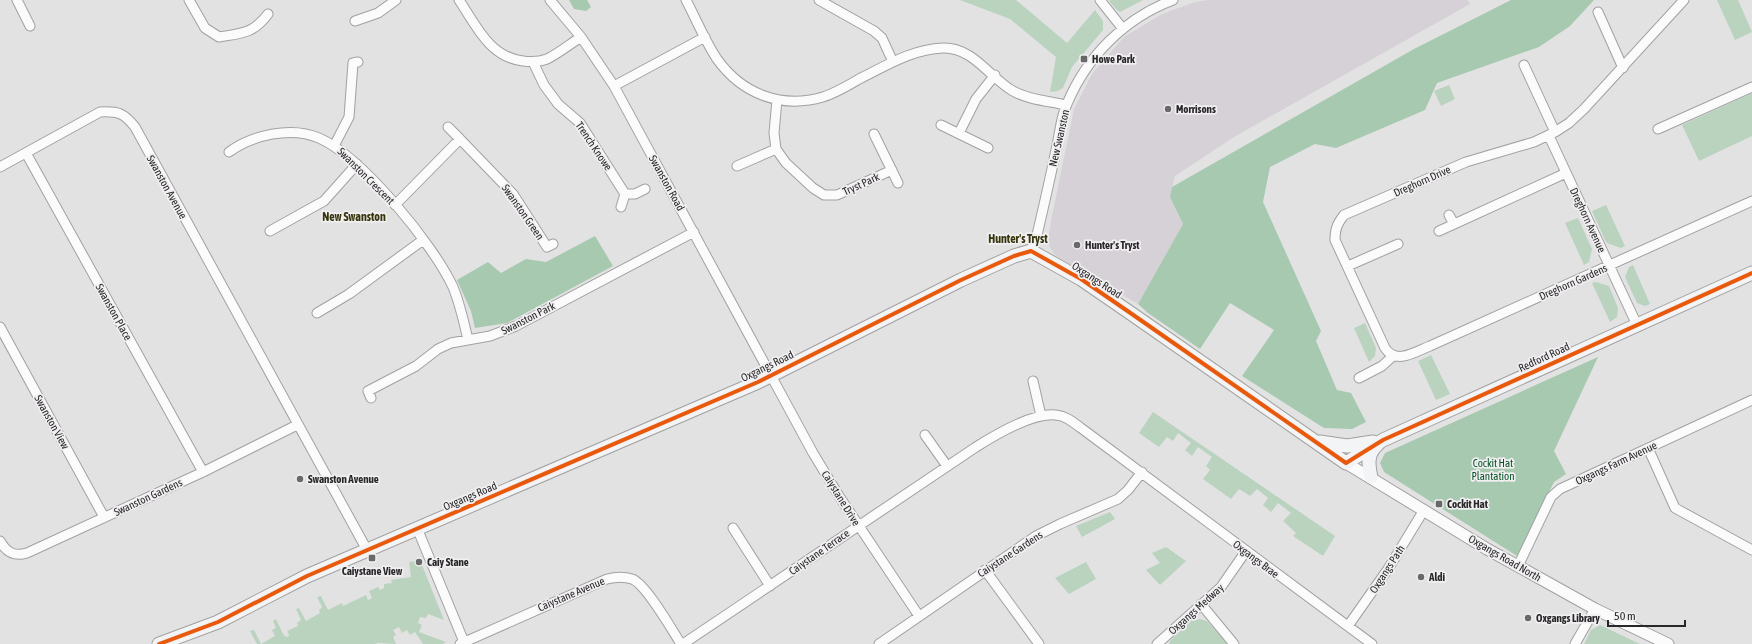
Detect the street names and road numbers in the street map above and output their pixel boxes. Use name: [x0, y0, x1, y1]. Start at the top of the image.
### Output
street label: New Swanston: [1047, 108, 1071, 168]
street label: Trench Knowe: [573, 119, 615, 173]
street label: Swanston Crescent: [335, 145, 397, 207]
street label: Swanston Avenue: [145, 153, 189, 221]
street label: Swanston Road: [647, 153, 687, 213]
street label: Dreghorn Drive: [1392, 163, 1452, 199]
street label: Tryst Park: [841, 170, 881, 198]
street label: Swanston Green: [500, 182, 546, 242]
street label: Dreghorn Avenue: [1568, 186, 1608, 254]
street label: Oxgangs Road: [1070, 259, 1124, 301]
street label: Dreghorn Gardens: [1537, 262, 1609, 302]
street label: Swanston Place: [94, 282, 134, 342]
street label: Swanston Park: [499, 299, 557, 337]
street label: Redford Road: [1517, 340, 1571, 374]
street label: Oxgangs Road: [739, 348, 795, 384]
street label: Swanston View: [32, 393, 72, 451]
street label: Oxgangs Farm Avenue: [1573, 439, 1659, 487]
street label: Caiystane Drive: [819, 468, 863, 528]
street label: Swanston Gardens: [112, 476, 184, 518]
street label: Oxgangs Road: [441, 479, 499, 513]
street label: Caiystane Terrace: [787, 527, 851, 577]
street label: Caiystane Gardens: [975, 529, 1045, 579]
street label: Oxgangs Road North: [1467, 532, 1543, 584]
street label: Oxgangs Brae: [1231, 538, 1281, 580]
street label: Oxgangs Path: [1367, 543, 1407, 595]
street label: Caiystane Avenue: [536, 574, 606, 614]
street label: Oxgangs Medway: [1166, 581, 1226, 637]

